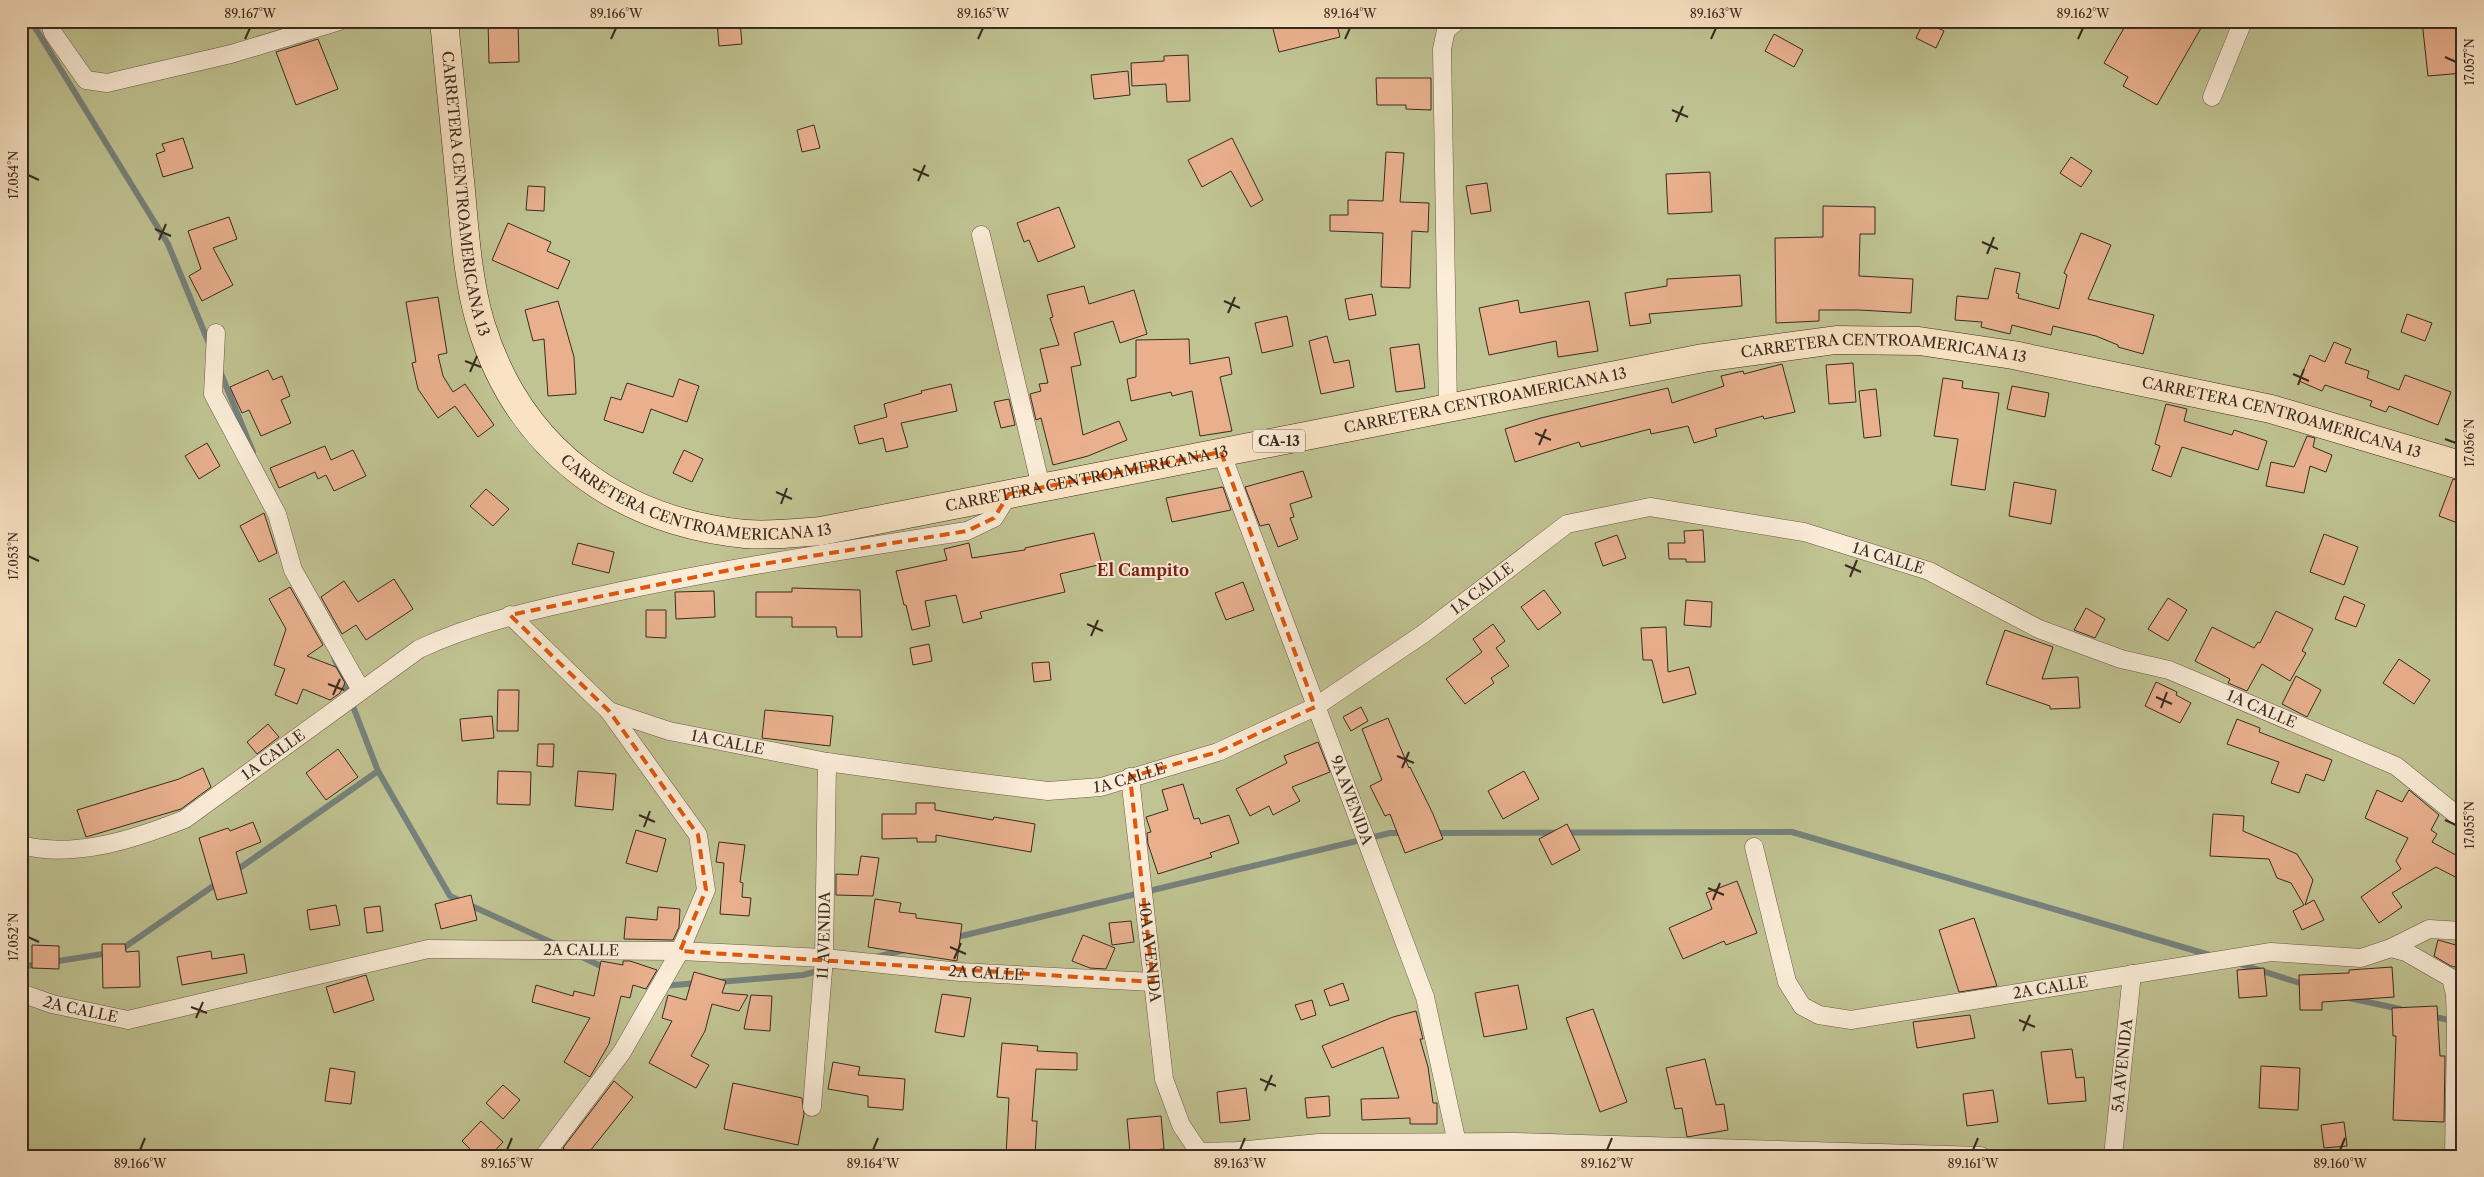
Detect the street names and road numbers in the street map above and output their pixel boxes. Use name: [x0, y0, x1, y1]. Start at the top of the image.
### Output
street label: CARRETERA CENTROAMERICANA 13: [438, 50, 494, 339]
street label: CARRETERA CENTROAMERICANA 13: [1739, 330, 2028, 367]
street label: CARRETERA CENTROAMERICANA 13: [1342, 363, 1628, 437]
street label: CARRETERA CENTROAMERICANA 13: [2140, 372, 2423, 462]
road number: CA-13: [1253, 430, 1305, 452]
street label: CARRETERA CENTROAMERICANA 13: [944, 441, 1230, 515]
street label: CARRETERA CENTROAMERICANA 13: [557, 450, 833, 544]
street label: 1A CALLE: [1850, 538, 1927, 578]
street label: 1A CALLE: [1447, 558, 1517, 619]
street label: 1A CALLE: [2224, 686, 2300, 732]
street label: 1A CALLE: [237, 725, 309, 784]
street label: 1A CALLE: [690, 726, 766, 759]
street label: 9A AVENIDA: [1326, 753, 1378, 848]
street label: 1A CALLE: [1093, 758, 1168, 797]
street label: 11 AVENIDA: [812, 890, 834, 980]
street label: 10A AVENIDA: [1135, 900, 1165, 1004]
street label: 2A CALLE: [543, 940, 619, 960]
street label: 2A CALLE: [947, 961, 1025, 984]
street label: 2A CALLE: [2011, 972, 2089, 1003]
street label: 2A CALLE: [41, 992, 120, 1027]
street label: 5A AVENIDA: [2108, 1017, 2136, 1113]

